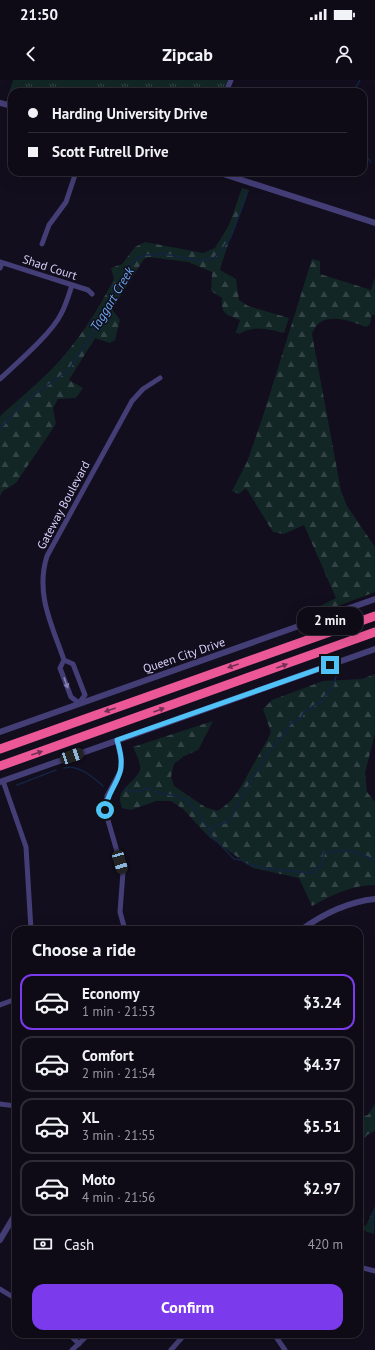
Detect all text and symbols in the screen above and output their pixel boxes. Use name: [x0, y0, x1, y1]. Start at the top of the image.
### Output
text: 21:50: [20, 5, 58, 24]
icon: back: [20, 43, 42, 65]
text: Zipcab: [162, 43, 213, 66]
icon: person: [333, 43, 355, 65]
text: Harding University Drive: [52, 104, 208, 123]
text: Scott Futrell Drive: [52, 142, 169, 161]
street label: Shad Court: [21, 251, 79, 283]
water label: Taggart Creek: [86, 263, 138, 334]
street label: Gateway Boulevard: [33, 458, 93, 552]
callout: 2 min: [297, 607, 363, 635]
text: 2 min: [314, 612, 346, 629]
street label: Queen City Drive: [141, 634, 227, 676]
route end: [321, 656, 339, 674]
one-way arrow: [276, 662, 288, 668]
one-way arrow: [226, 664, 238, 670]
one-way arrow: [63, 678, 69, 690]
one-way arrow: [154, 706, 166, 712]
one-way arrow: [104, 707, 116, 713]
car: [59, 746, 85, 766]
one-way arrow: [31, 750, 43, 756]
route start: [96, 801, 114, 819]
car: [111, 849, 129, 875]
text: Choose a ride: [32, 938, 136, 961]
icon: car: [34, 984, 70, 1020]
text: Economy: [82, 984, 140, 1003]
text: $3.24: [303, 993, 341, 1012]
text: 1 min · 21:53: [82, 1003, 155, 1020]
icon: car: [34, 1046, 70, 1082]
text: Comfort: [82, 1046, 134, 1065]
text: $4.37: [303, 1055, 341, 1074]
text: 2 min · 21:54: [82, 1065, 155, 1082]
icon: car: [34, 1108, 70, 1144]
text: XL: [82, 1108, 99, 1127]
text: $5.51: [303, 1117, 341, 1136]
text: 3 min · 21:55: [82, 1127, 155, 1144]
icon: car: [34, 1170, 70, 1206]
text: Moto: [82, 1170, 115, 1189]
text: $2.97: [303, 1179, 341, 1198]
text: 4 min · 21:56: [82, 1189, 155, 1206]
icon: cash: [32, 1233, 54, 1255]
text: Cash: [64, 1235, 94, 1254]
text: 420 m: [308, 1236, 343, 1253]
button: Confirm: [32, 1284, 343, 1330]

